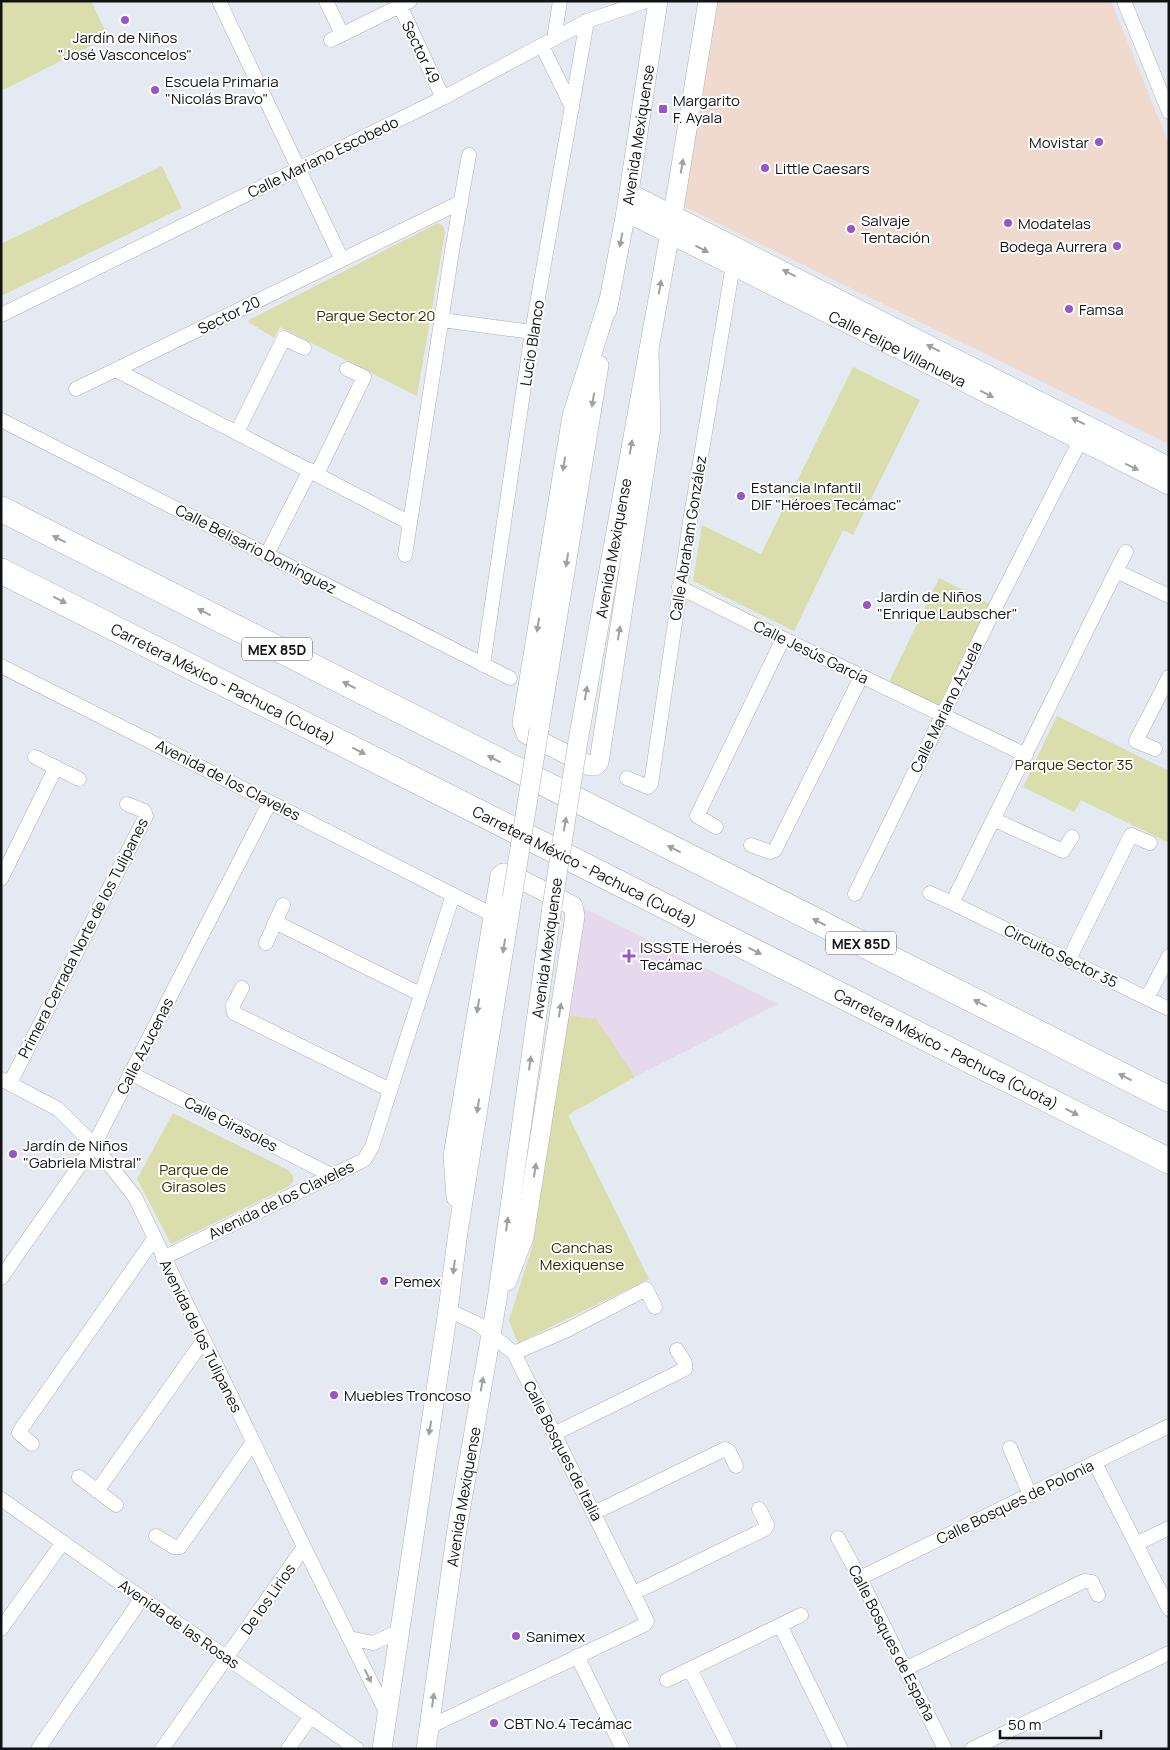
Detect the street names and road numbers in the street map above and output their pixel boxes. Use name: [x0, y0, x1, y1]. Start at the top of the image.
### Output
street label: Sector 49: [397, 17, 445, 87]
street label: Avenida Mexiquense: [617, 63, 659, 206]
street label: Calle Mariano Escobedo: [244, 111, 402, 203]
street label: Sector 20: [194, 291, 264, 339]
street label: Lucio Blanco: [515, 298, 549, 388]
street label: Calle Felipe Villanueva: [825, 305, 970, 392]
street label: Calle Abraham González: [665, 454, 711, 622]
street label: Avenida Mexiquense: [590, 476, 636, 620]
street label: Calle Belisario Domínguez: [172, 499, 340, 599]
street label: Calle Jesús García: [750, 615, 872, 689]
street label: Carretera México - Pachuca (Cuota): [107, 618, 339, 749]
road number: MEX 85D: [242, 638, 312, 661]
street label: Calle Mariano Azuela: [905, 638, 987, 776]
street label: Avenida de los Claveles: [152, 734, 304, 826]
street label: Carretera México - Pachuca (Cuota): [469, 800, 701, 931]
street label: Primera Cerrada Norte de los Tulipanes: [13, 814, 153, 1062]
street label: Avenida Mexiquense: [527, 876, 567, 1020]
street label: Circuito Sector 35: [1001, 919, 1121, 993]
road number: MEX 85D: [826, 931, 896, 954]
street label: Carretera México - Pachuca (Cuota): [830, 983, 1062, 1114]
street label: Calle Azucenas: [112, 994, 178, 1098]
street label: Calle Girasoles: [181, 1091, 281, 1157]
street label: Avenida de los Claveles: [205, 1156, 357, 1244]
street label: Avenida de los Tulipanes: [155, 1256, 247, 1416]
street label: Calle Bosques de Italia: [518, 1377, 608, 1525]
street label: Avenida Mexiquense: [441, 1425, 485, 1568]
street label: Calle Bosques de Polonia: [933, 1455, 1097, 1549]
street label: De los Lirios: [236, 1559, 300, 1639]
street label: Calle Bosques de España: [843, 1561, 941, 1725]
street label: Avenida de las Rosas: [114, 1574, 244, 1674]

